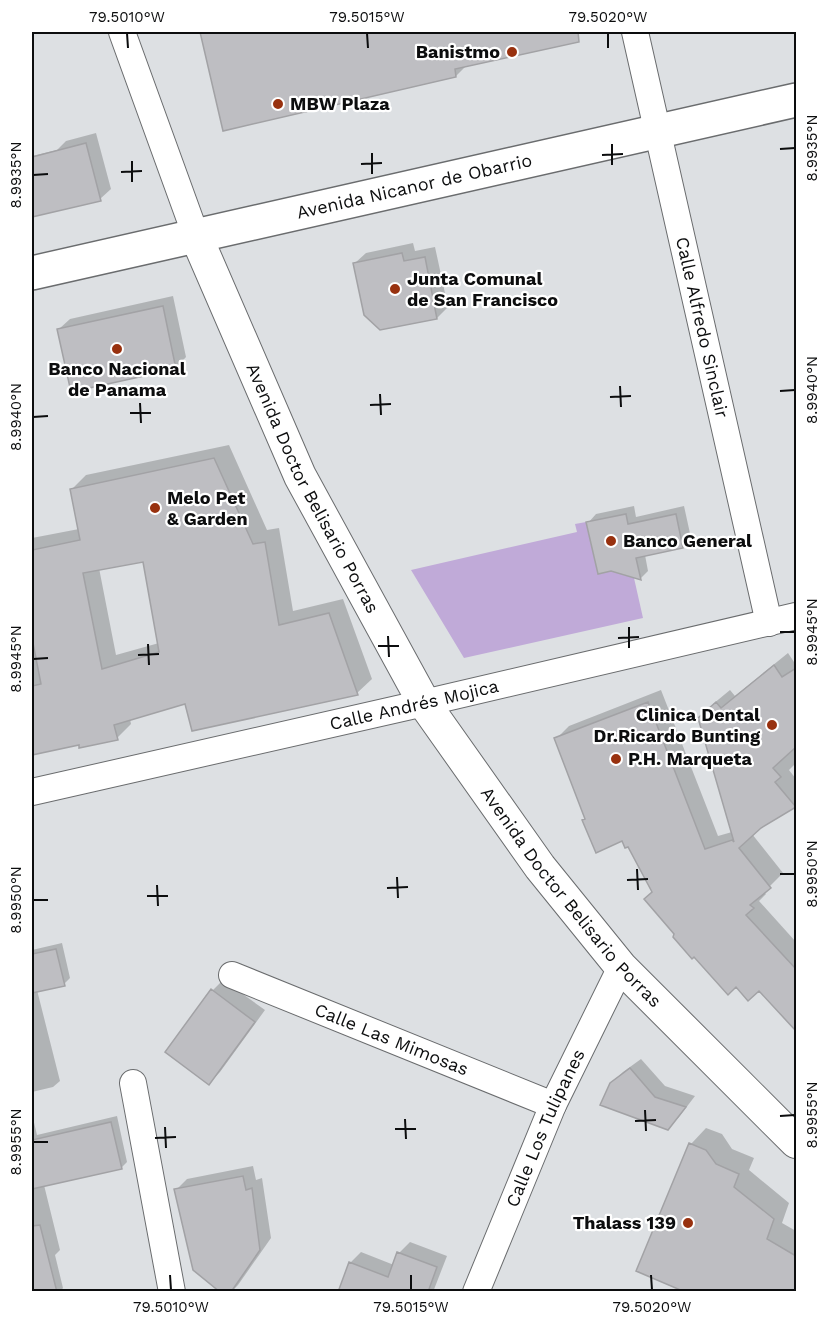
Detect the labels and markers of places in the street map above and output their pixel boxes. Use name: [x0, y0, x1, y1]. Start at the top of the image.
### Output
place label: Banistmo: [416, 41, 500, 62]
marker: Banistmo: [505, 45, 519, 59]
place label: MBW Plaza: [290, 93, 390, 114]
marker: MBW Plaza: [271, 97, 285, 111]
place label: Junta Comunal de San Francisco: [407, 268, 558, 310]
marker: Junta Comunal de San Francisco: [388, 282, 402, 296]
marker: Banco Nacional de Panama: [110, 342, 124, 356]
place label: Banco Nacional de Panama: [48, 358, 186, 400]
place label: Melo Pet & Garden: [167, 487, 248, 529]
marker: Melo Pet & Garden: [148, 501, 162, 515]
place label: Banco General: [623, 530, 752, 551]
marker: Banco General: [604, 534, 618, 548]
place label: Clinica Dental Dr.Ricardo Bunting: [594, 704, 761, 746]
marker: Clinica Dental Dr.Ricardo Bunting: [765, 718, 779, 732]
place label: P.H. Marqueta: [628, 748, 753, 769]
marker: P.H. Marqueta: [609, 752, 623, 766]
place label: Thalass 139: [573, 1212, 676, 1233]
marker: Thalass 139: [681, 1216, 695, 1230]

